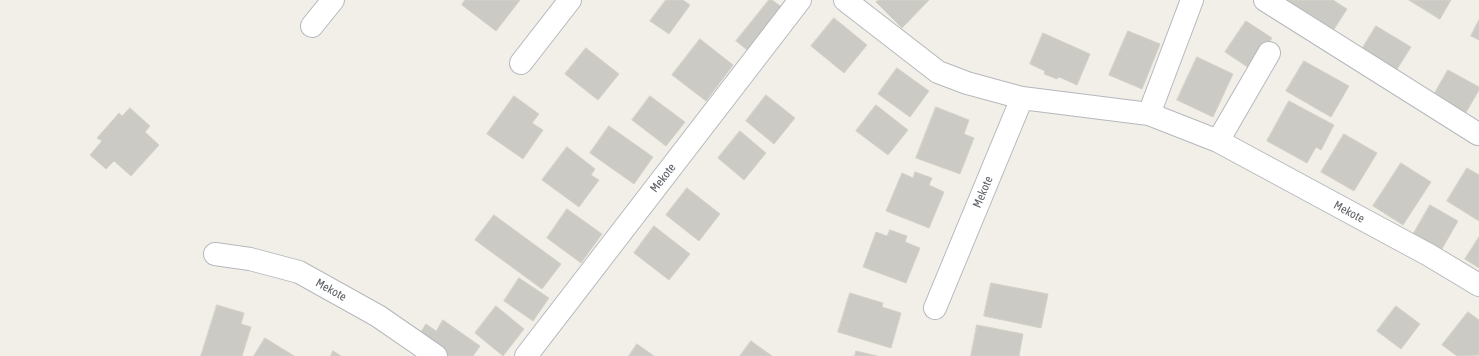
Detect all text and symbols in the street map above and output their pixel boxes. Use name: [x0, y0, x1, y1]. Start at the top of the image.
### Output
street label: Mekote: [647, 161, 679, 195]
street label: Mekote: [970, 174, 996, 210]
street label: Mekote: [1331, 198, 1367, 226]
street label: Mekote: [313, 276, 349, 304]

